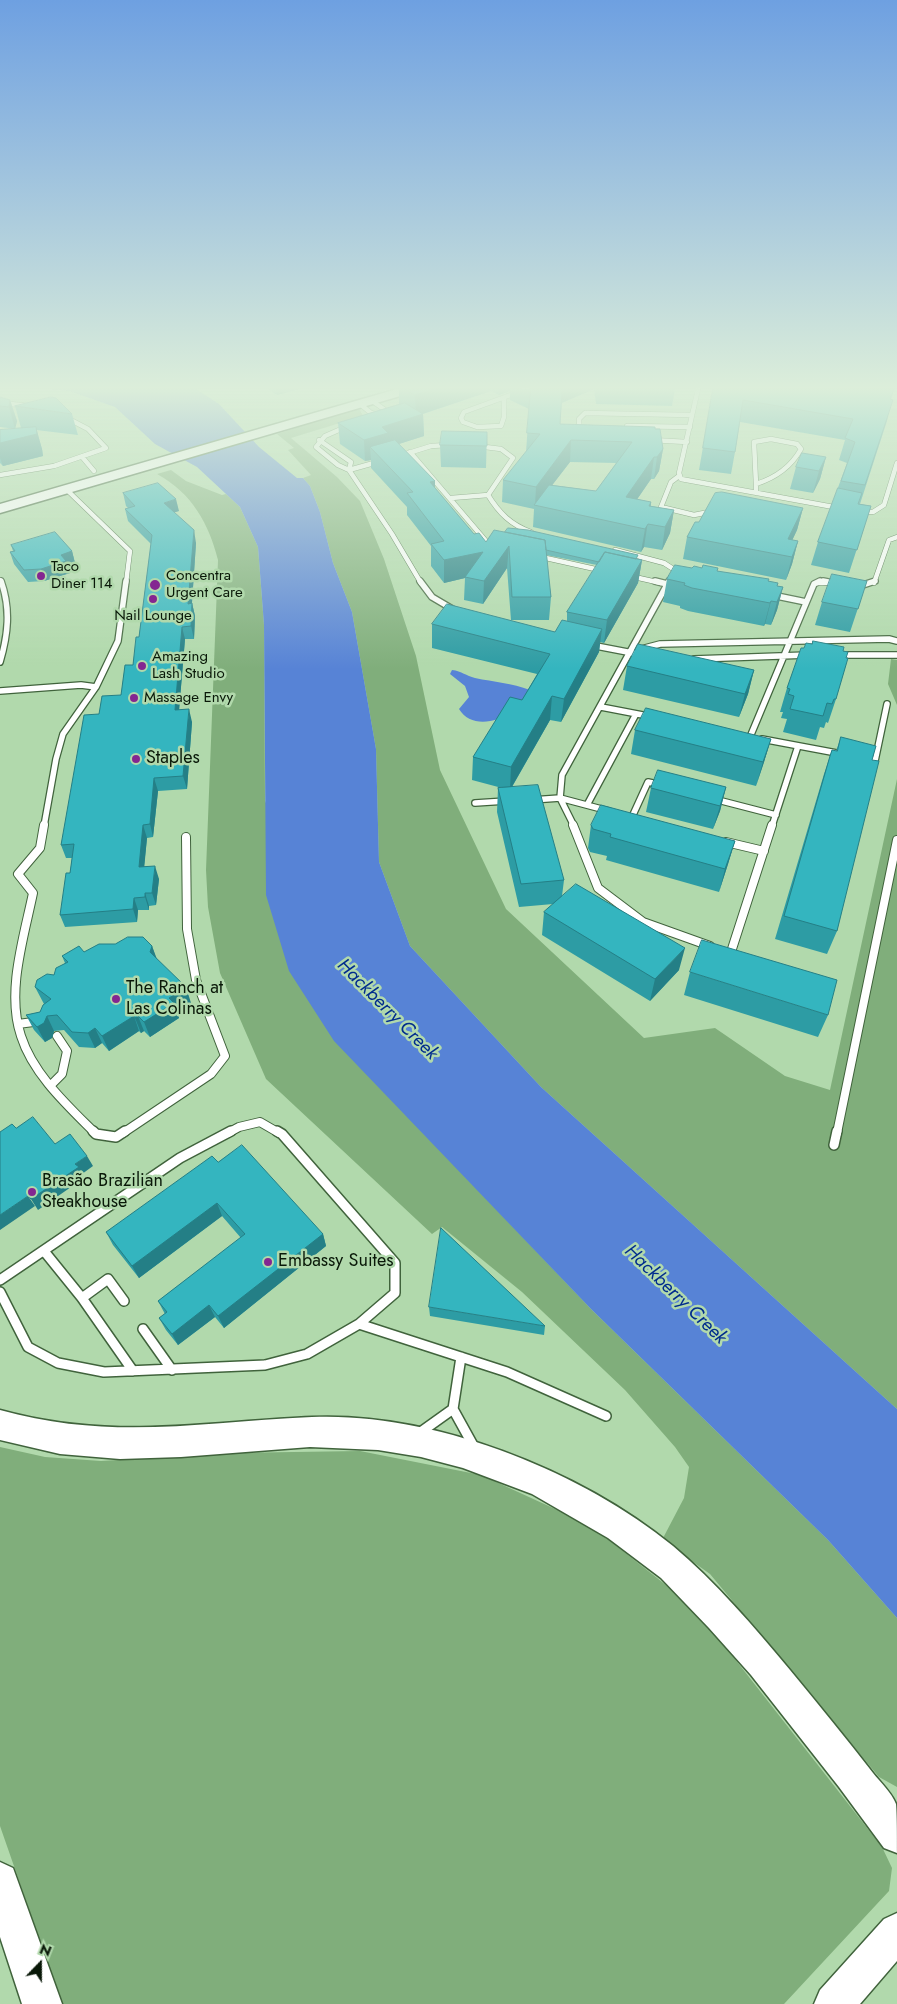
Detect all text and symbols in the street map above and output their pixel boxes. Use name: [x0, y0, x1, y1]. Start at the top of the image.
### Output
place label: Taco Diner 114: [51, 558, 113, 593]
place label: Concentra Urgent Care: [166, 567, 243, 602]
marker: Taco Diner 114: [35, 570, 47, 582]
marker: Concentra Urgent Care: [148, 578, 162, 592]
marker: Nail Lounge: [147, 593, 159, 605]
place label: Nail Lounge: [114, 607, 192, 625]
place label: Amazing Lash Studio: [152, 648, 225, 683]
marker: Amazing Lash Studio: [136, 660, 148, 672]
place label: Massage Envy: [144, 689, 233, 707]
marker: Massage Envy: [128, 692, 140, 704]
place label: Staples: [146, 748, 200, 770]
marker: Staples: [130, 753, 142, 765]
water label: Hackberry Creek: [332, 955, 442, 1065]
place label: The Ranch at Las Colinas: [126, 978, 223, 1021]
marker: The Ranch at Las Colinas: [110, 993, 122, 1005]
place label: Brasão Brazilian Steakhouse: [42, 1171, 163, 1214]
marker: Brasão Brazilian Steakhouse: [26, 1186, 38, 1198]
water label: Hackberry Creek: [619, 1240, 731, 1350]
place label: Embassy Suites: [278, 1251, 393, 1273]
marker: Embassy Suites: [262, 1256, 274, 1268]
north arrow: [15, 1939, 65, 1989]
text: N: [37, 1939, 55, 1961]

